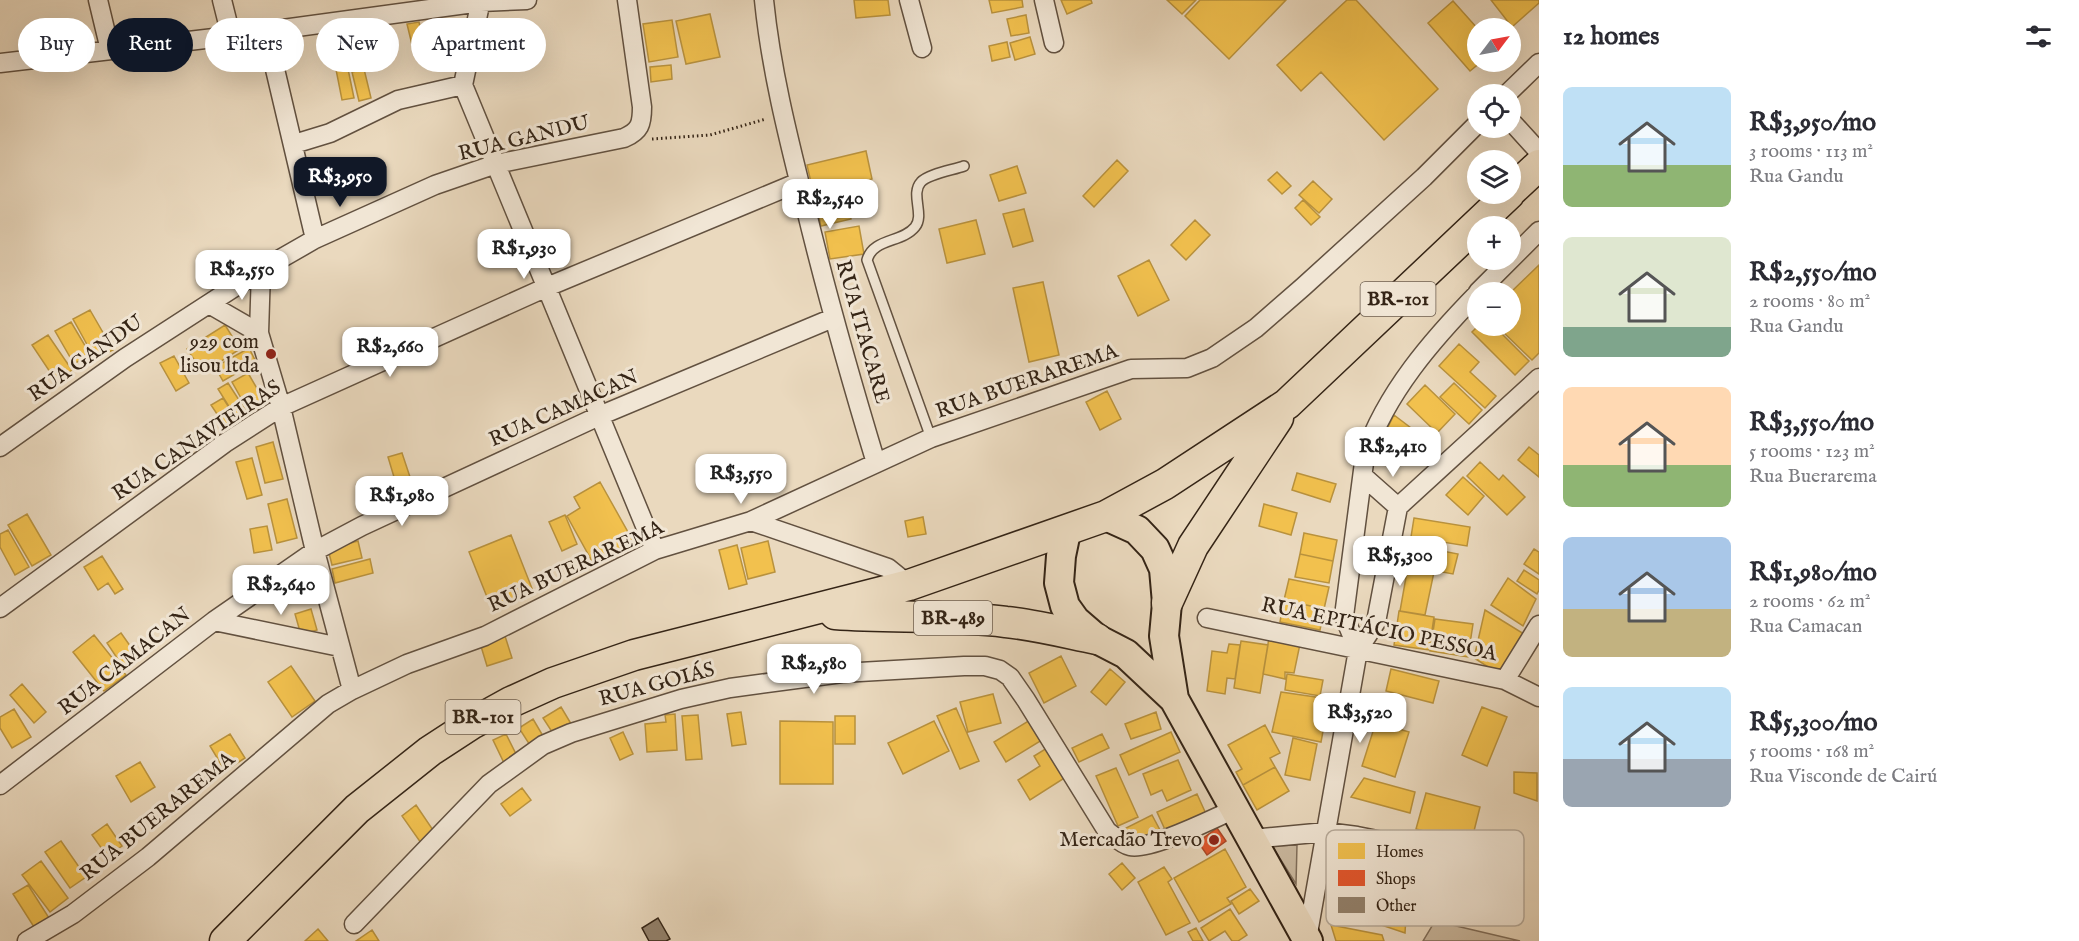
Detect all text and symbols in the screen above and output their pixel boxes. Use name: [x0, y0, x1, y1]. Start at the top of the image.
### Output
chip: Buy: [18, 18, 95, 72]
chip: Rent: [107, 18, 193, 72]
chip: Filters: [205, 18, 304, 72]
chip: New: [316, 18, 399, 72]
chip: Apartment: [411, 18, 546, 72]
north arrow: [1467, 18, 1521, 72]
map controls: [1467, 18, 1521, 336]
text: 12 homes: [1563, 20, 1659, 53]
icon: filters: [2022, 20, 2055, 53]
button: locate: [1467, 84, 1521, 138]
text: R$3,950/mo: [1749, 106, 1876, 139]
street label: RUA GANDU: [456, 110, 593, 168]
icon: home: [1611, 111, 1683, 183]
text: 3 rooms · 113 m²: [1749, 139, 1873, 164]
button: layers: [1467, 150, 1521, 204]
pin: R$3,950: [285, 157, 395, 208]
text: R$3,950: [308, 164, 372, 189]
text: Rua Gandu: [1749, 164, 1844, 189]
pin: R$2,540: [775, 179, 885, 230]
text: R$2,540: [796, 186, 864, 211]
button: +: [1467, 216, 1521, 270]
pin: R$1,930: [469, 229, 579, 280]
text: R$1,930: [492, 236, 557, 261]
pin: R$2,550: [187, 250, 297, 301]
text: R$2,550/mo: [1749, 256, 1877, 289]
text: R$2,550: [209, 257, 275, 282]
street label: RUA ITACARE: [829, 257, 895, 407]
icon: home: [1611, 261, 1683, 333]
road number: BR-101: [1360, 282, 1436, 316]
button: −: [1467, 282, 1521, 336]
text: 2 rooms · 80 m²: [1749, 289, 1870, 314]
street label: RUA GANDU: [23, 309, 149, 409]
text: Rua Gandu: [1749, 314, 1844, 339]
pin: R$2,660: [335, 327, 445, 378]
place label: 929 com lisou ltda: [180, 329, 260, 380]
text: R$2,660: [356, 334, 424, 359]
street label: RUA BUERAREMA: [932, 338, 1123, 426]
marker: 929 com lisou ltda: [264, 347, 278, 361]
street label: RUA CAMACAN: [485, 364, 643, 454]
street label: RUA CANAVIEIRAS: [107, 374, 287, 508]
text: R$3,550/mo: [1749, 406, 1874, 439]
icon: home: [1611, 411, 1683, 483]
pin: R$2,410: [1338, 427, 1448, 478]
text: R$2,410: [1359, 434, 1427, 459]
text: 5 rooms · 123 m²: [1749, 439, 1875, 464]
pin: R$3,550: [686, 454, 796, 505]
text: R$3,550: [709, 461, 773, 486]
text: Rua Buerarema: [1749, 464, 1877, 489]
pin: R$1,980: [347, 476, 457, 527]
text: R$1,980: [369, 483, 435, 508]
street label: RUA BUERAREMA: [484, 514, 669, 620]
pin: R$5,300: [1345, 536, 1455, 587]
text: R$5,300: [1367, 543, 1433, 568]
text: R$1,980/mo: [1749, 556, 1877, 589]
icon: home: [1611, 561, 1683, 633]
pin: R$2,640: [226, 565, 336, 616]
text: R$2,640: [247, 572, 315, 597]
text: 2 rooms · 62 m²: [1749, 589, 1871, 614]
street label: RUA EPITÁCIO PESSOA: [1259, 591, 1500, 668]
road number: BR-489: [914, 601, 992, 635]
street label: RUA CAMACAN: [53, 602, 197, 722]
text: Rua Camacan: [1749, 614, 1862, 639]
pin: R$2,580: [759, 644, 869, 695]
text: R$2,580: [781, 651, 847, 676]
street label: RUA GOIÁS: [596, 656, 718, 713]
pin: R$3,520: [1305, 693, 1415, 744]
road number: BR-101: [446, 700, 520, 734]
text: R$3,520: [1327, 700, 1393, 725]
text: R$5,300/mo: [1749, 706, 1878, 739]
icon: home: [1611, 711, 1683, 783]
text: 5 rooms · 168 m²: [1749, 739, 1874, 764]
street label: RUA BUERAREMA: [75, 746, 241, 888]
text: Rua Visconde de Cairú: [1749, 764, 1937, 789]
place label: Mercadão Trevo: [1059, 827, 1202, 854]
legend: [1326, 830, 1524, 926]
marker: Mercadão Trevo: [1207, 833, 1221, 847]
text: Homes: [1376, 843, 1424, 863]
text: Shops: [1376, 870, 1416, 890]
text: Other: [1376, 897, 1417, 917]

